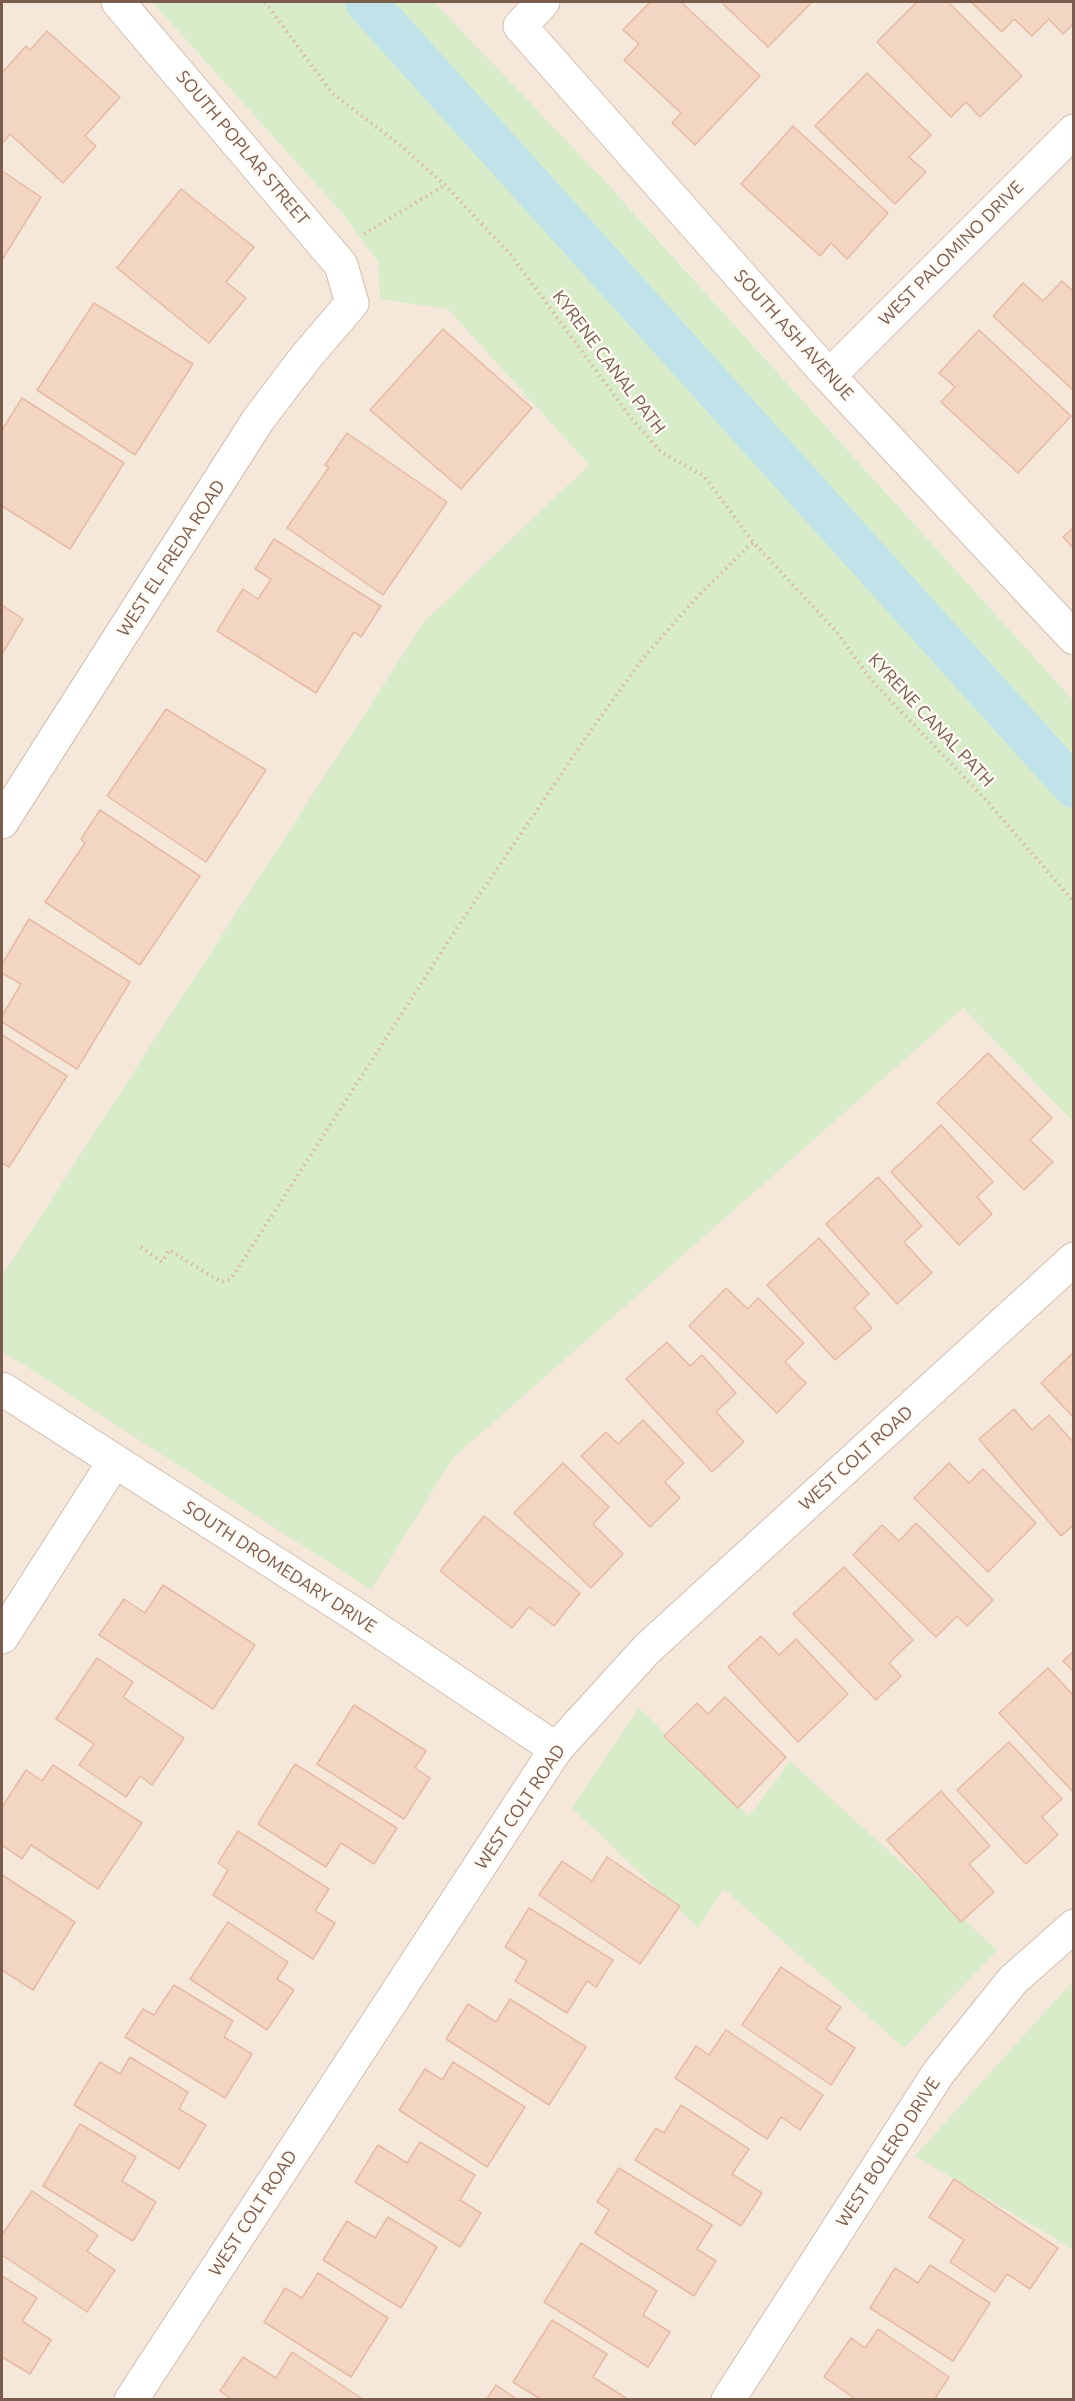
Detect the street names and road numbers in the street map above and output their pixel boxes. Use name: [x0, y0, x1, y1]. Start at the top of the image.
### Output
street label: SOUTH POPLAR STREET: [172, 66, 314, 230]
street label: WEST PALOMINO DRIVE: [874, 176, 1028, 330]
street label: SOUTH ASH AVENUE: [730, 265, 858, 405]
street label: KYRENE CANAL PATH: [548, 286, 670, 438]
street label: WEST EL FREDA ROAD: [112, 476, 230, 640]
street label: KYRENE CANAL PATH: [864, 649, 998, 791]
street label: WEST COLT ROAD: [795, 1401, 917, 1515]
street label: SOUTH DROMEDARY DRIVE: [179, 1496, 381, 1638]
street label: WEST COLT ROAD: [470, 1740, 570, 1874]
street label: WEST BOLERO DRIVE: [831, 2073, 945, 2231]
street label: WEST COLT ROAD: [204, 2146, 302, 2280]

